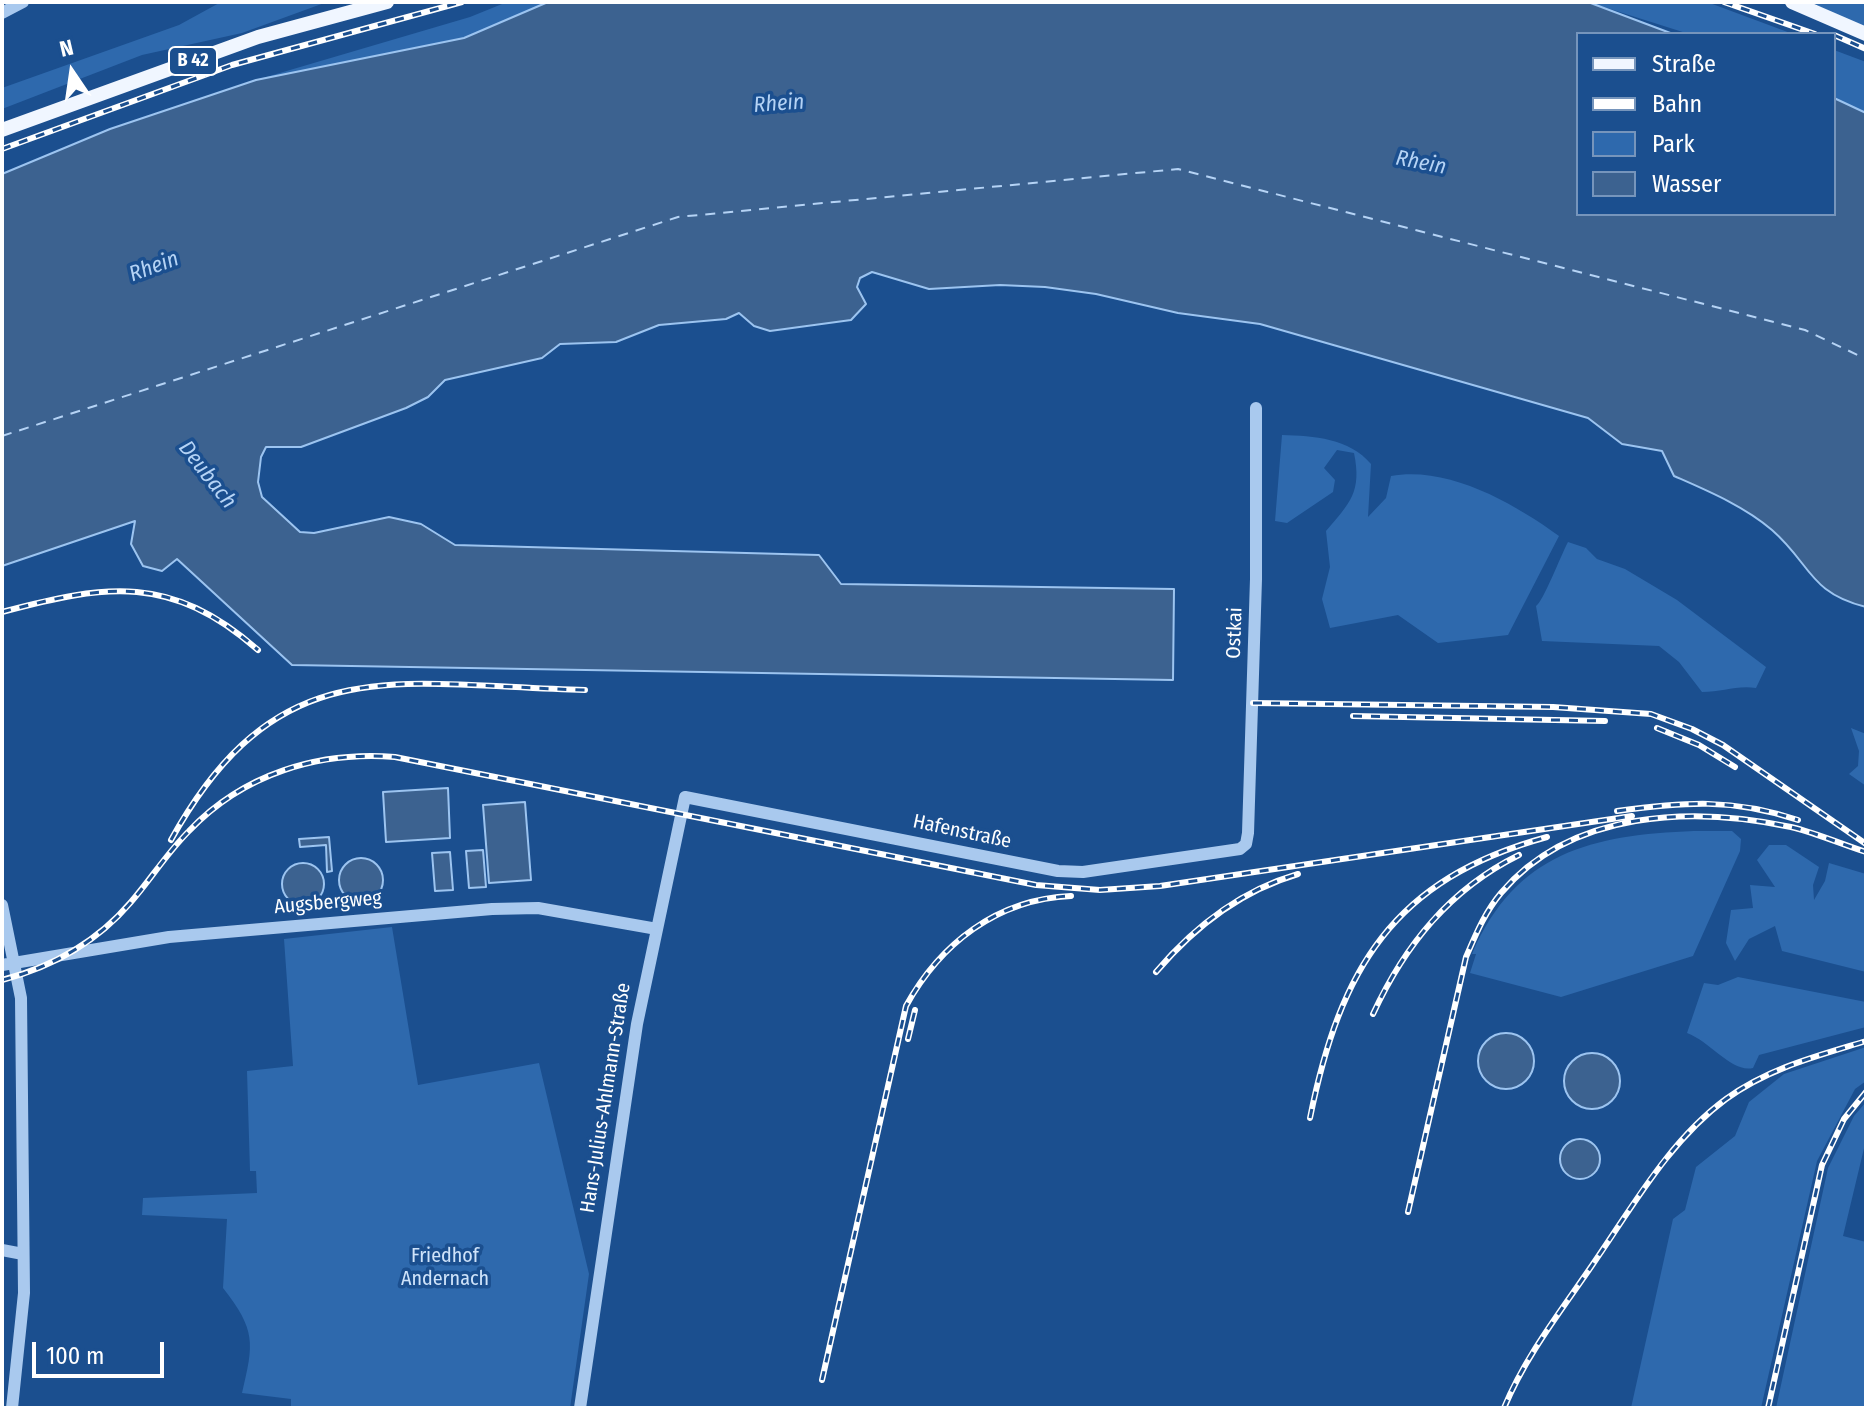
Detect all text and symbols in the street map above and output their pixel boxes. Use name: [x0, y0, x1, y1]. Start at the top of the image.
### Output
north arrow: [32, 32, 112, 112]
legend: [1576, 32, 1836, 216]
text: N: [57, 33, 76, 63]
road number: B 42: [169, 47, 217, 75]
text: Straße: [1652, 50, 1716, 78]
water label: Rhein: [753, 89, 805, 119]
text: Bahn: [1652, 90, 1702, 118]
text: Park: [1652, 130, 1695, 158]
water label: Rhein: [1394, 145, 1448, 181]
text: Wasser: [1652, 170, 1721, 198]
water label: Rhein: [126, 246, 182, 288]
water label: Deubach: [172, 436, 242, 514]
street label: Ostkai: [1222, 607, 1248, 659]
street label: Hafenstraße: [911, 810, 1013, 854]
street label: Augsbergweg: [273, 886, 383, 920]
street label: Hans-Julius-Ahlmann-Straße: [576, 981, 636, 1215]
park label: Friedhof Andernach: [401, 1244, 489, 1291]
scale bar: [36, 1326, 168, 1376]
text: 100 m: [46, 1342, 104, 1370]

